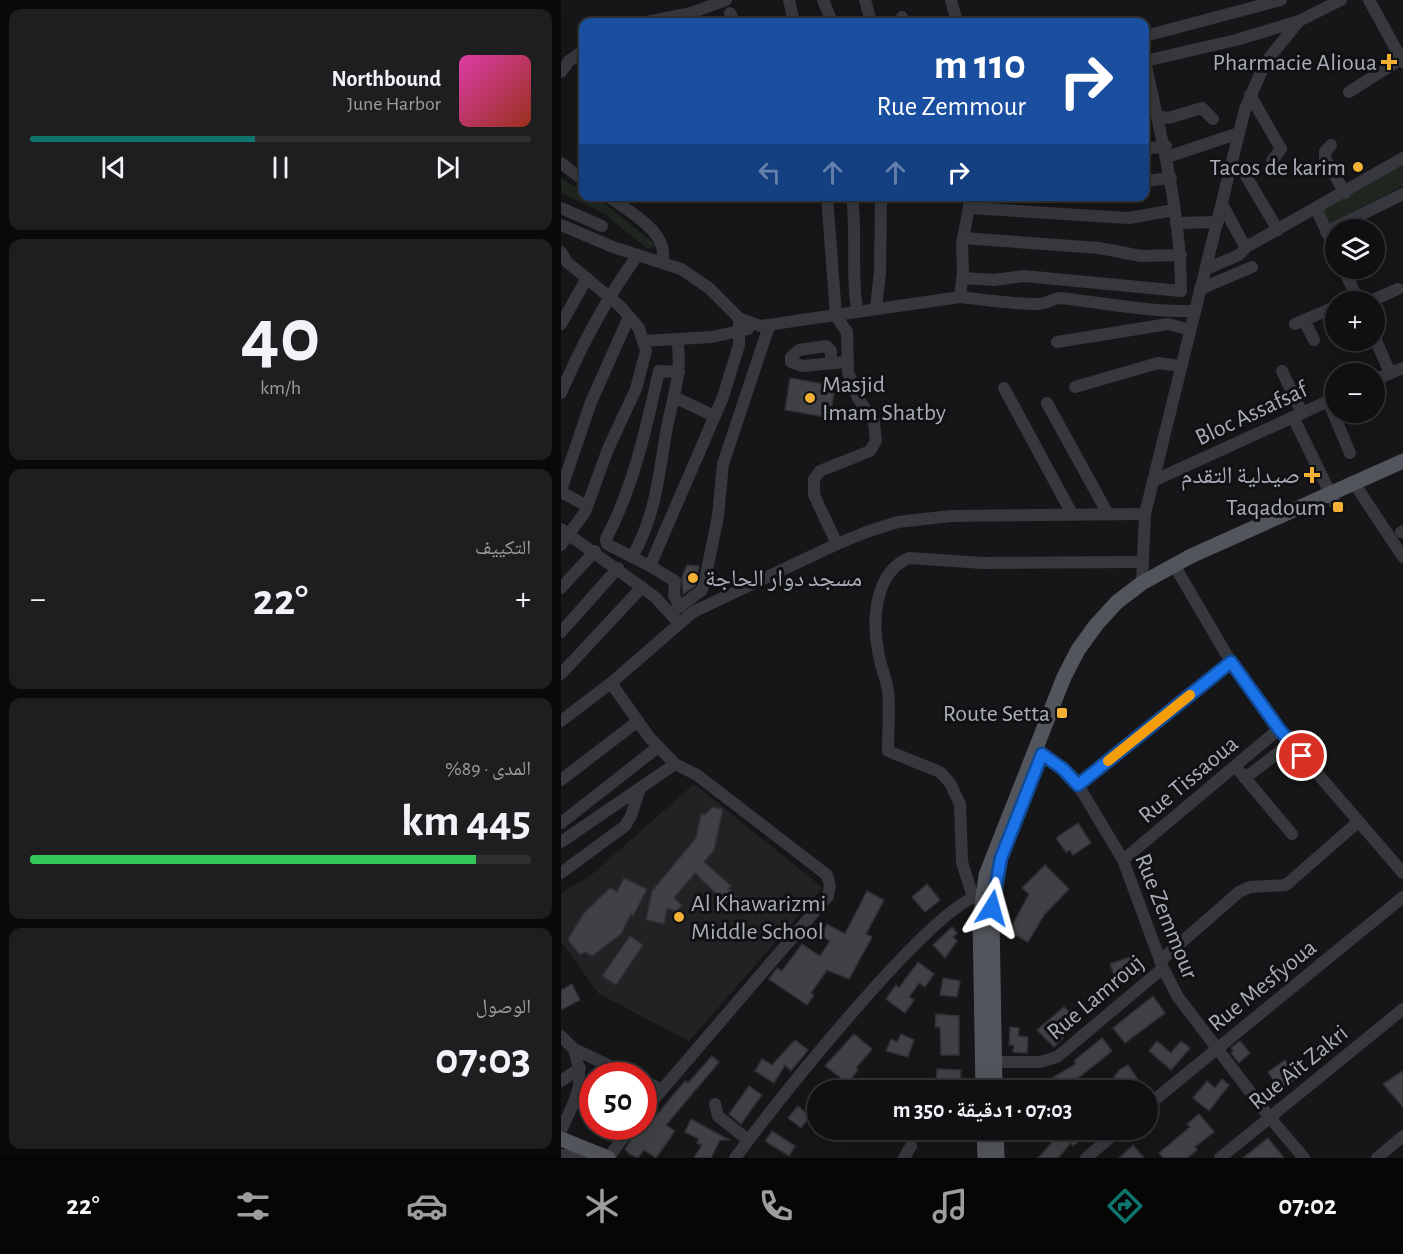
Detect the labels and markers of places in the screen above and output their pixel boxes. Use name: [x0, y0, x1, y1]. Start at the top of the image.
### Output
place label: Pharmacie Alioua: [1212, 51, 1377, 75]
marker: Pharmacie Alioua: [1382, 55, 1396, 69]
place label: Tacos de karim: [1209, 156, 1346, 180]
marker: Tacos de karim: [1351, 160, 1365, 174]
place label: Masjid Imam Shatby: [822, 373, 946, 425]
marker: Masjid Imam Shatby: [803, 391, 817, 405]
place label: صيدلية التقدم: [1181, 464, 1300, 491]
marker: صيدلية التقدم: [1305, 468, 1319, 482]
place label: Taqadoum: [1226, 496, 1326, 520]
marker: Taqadoum: [1331, 500, 1345, 514]
place label: مسجد دوار الحاجة: [705, 567, 862, 591]
marker: مسجد دوار الحاجة: [686, 571, 700, 585]
place label: Route Setta: [943, 702, 1050, 726]
marker: Route Setta: [1055, 706, 1069, 720]
pin: [1276, 730, 1327, 781]
place label: Al Khawarizmi Middle School: [691, 892, 826, 944]
marker: Al Khawarizmi Middle School: [672, 910, 686, 924]

